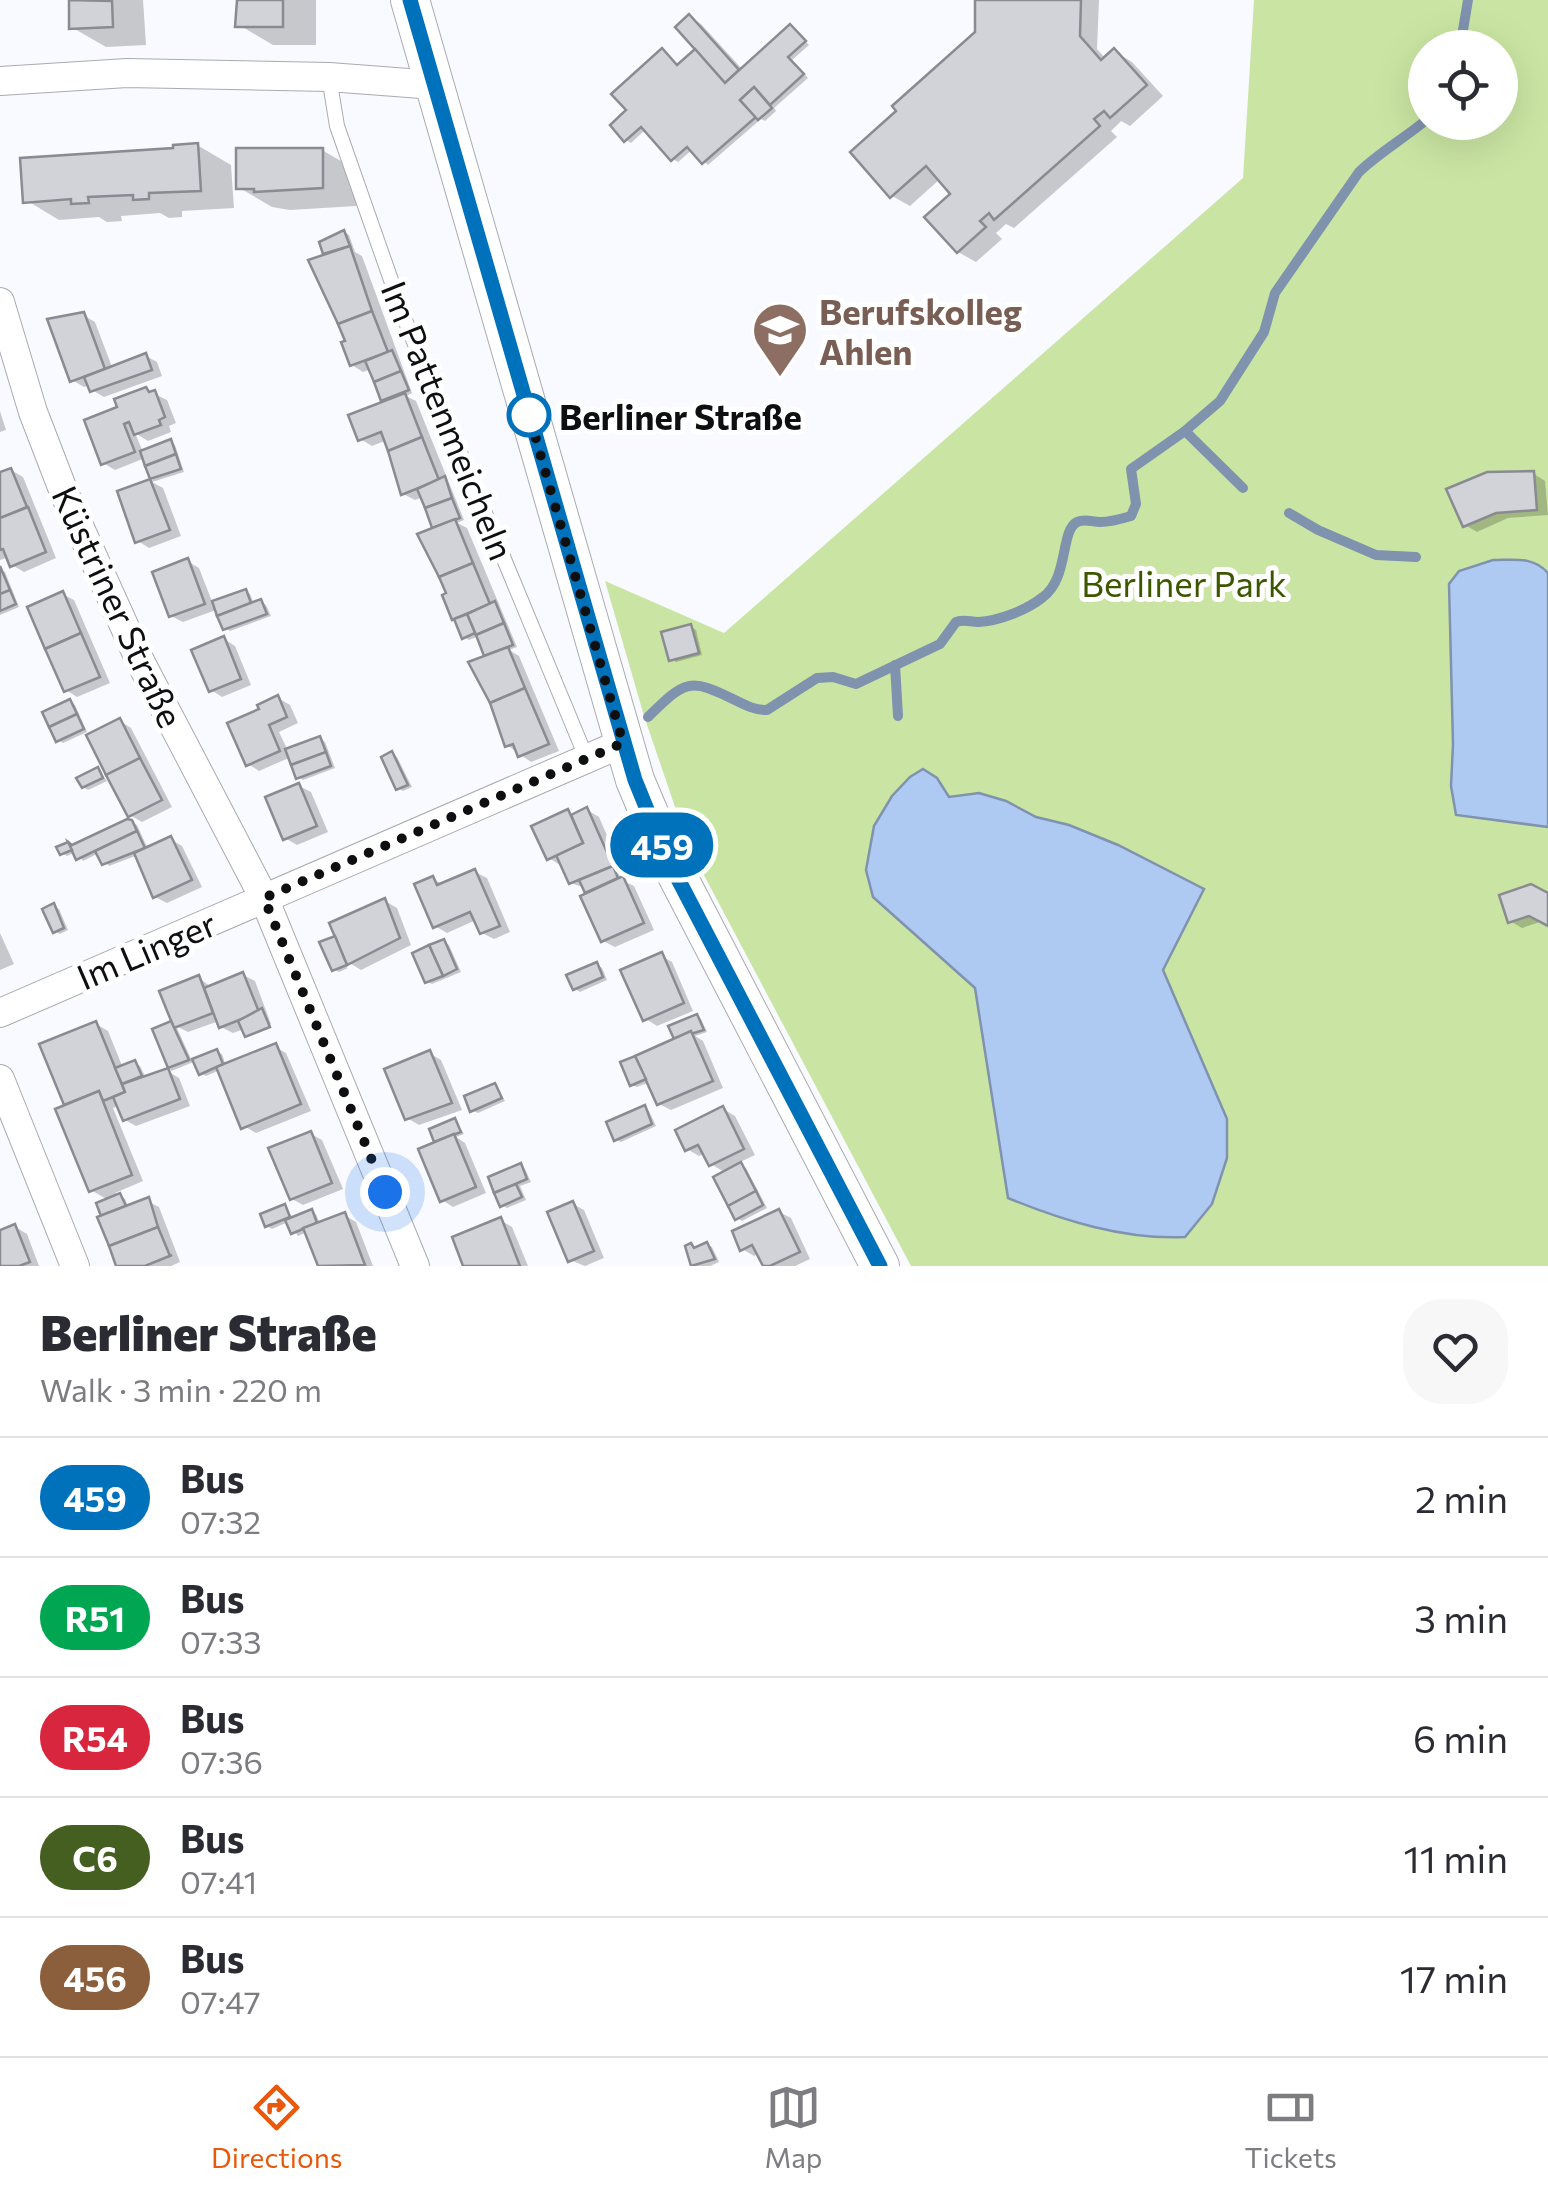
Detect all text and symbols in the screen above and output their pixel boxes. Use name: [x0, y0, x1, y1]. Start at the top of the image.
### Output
map controls: [1408, 30, 1518, 140]
button: locate: [1408, 30, 1518, 140]
street label: Im Pattenmeicheln: [373, 274, 525, 566]
place label: Berufskolleg Ahlen: [819, 289, 1022, 372]
school or university icon: Berufskolleg Ahlen: [750, 300, 810, 379]
marker: Berliner Straße: [508, 394, 550, 436]
place label: Berliner Straße: [559, 394, 802, 437]
street label: Küstriner Straße: [44, 479, 194, 733]
park label: Berliner Park: [1081, 561, 1287, 604]
line badge: 459: [604, 812, 720, 878]
text: 459: [630, 824, 694, 867]
street label: Im Linger: [70, 900, 222, 998]
your location: [360, 1167, 410, 1217]
button: heart: [1403, 1299, 1508, 1404]
text: Berliner Straße: [40, 1302, 377, 1361]
text: Walk · 3 min · 220 m: [40, 1369, 322, 1409]
text: Bus: [180, 1454, 245, 1501]
text: 2 min: [1415, 1474, 1508, 1521]
text: 459: [63, 1476, 127, 1519]
text: 07:32: [180, 1501, 261, 1541]
text: Bus: [180, 1574, 245, 1621]
text: 3 min: [1414, 1594, 1508, 1641]
text: R51: [65, 1596, 125, 1639]
text: 07:33: [180, 1621, 262, 1661]
text: Bus: [180, 1694, 245, 1741]
text: 6 min: [1413, 1714, 1508, 1761]
text: R54: [62, 1716, 128, 1759]
text: 07:36: [180, 1741, 263, 1781]
text: Bus: [180, 1814, 245, 1861]
text: 11 min: [1404, 1834, 1508, 1881]
text: C6: [72, 1836, 118, 1879]
text: 07:41: [180, 1861, 257, 1901]
text: Bus: [180, 1934, 245, 1981]
text: 17 min: [1400, 1954, 1508, 2001]
text: 456: [63, 1956, 127, 1999]
text: 07:47: [180, 1981, 261, 2021]
tab: Directions: [211, 2080, 342, 2174]
tab: Map: [765, 2080, 822, 2174]
tab: Tickets: [1245, 2080, 1337, 2174]

